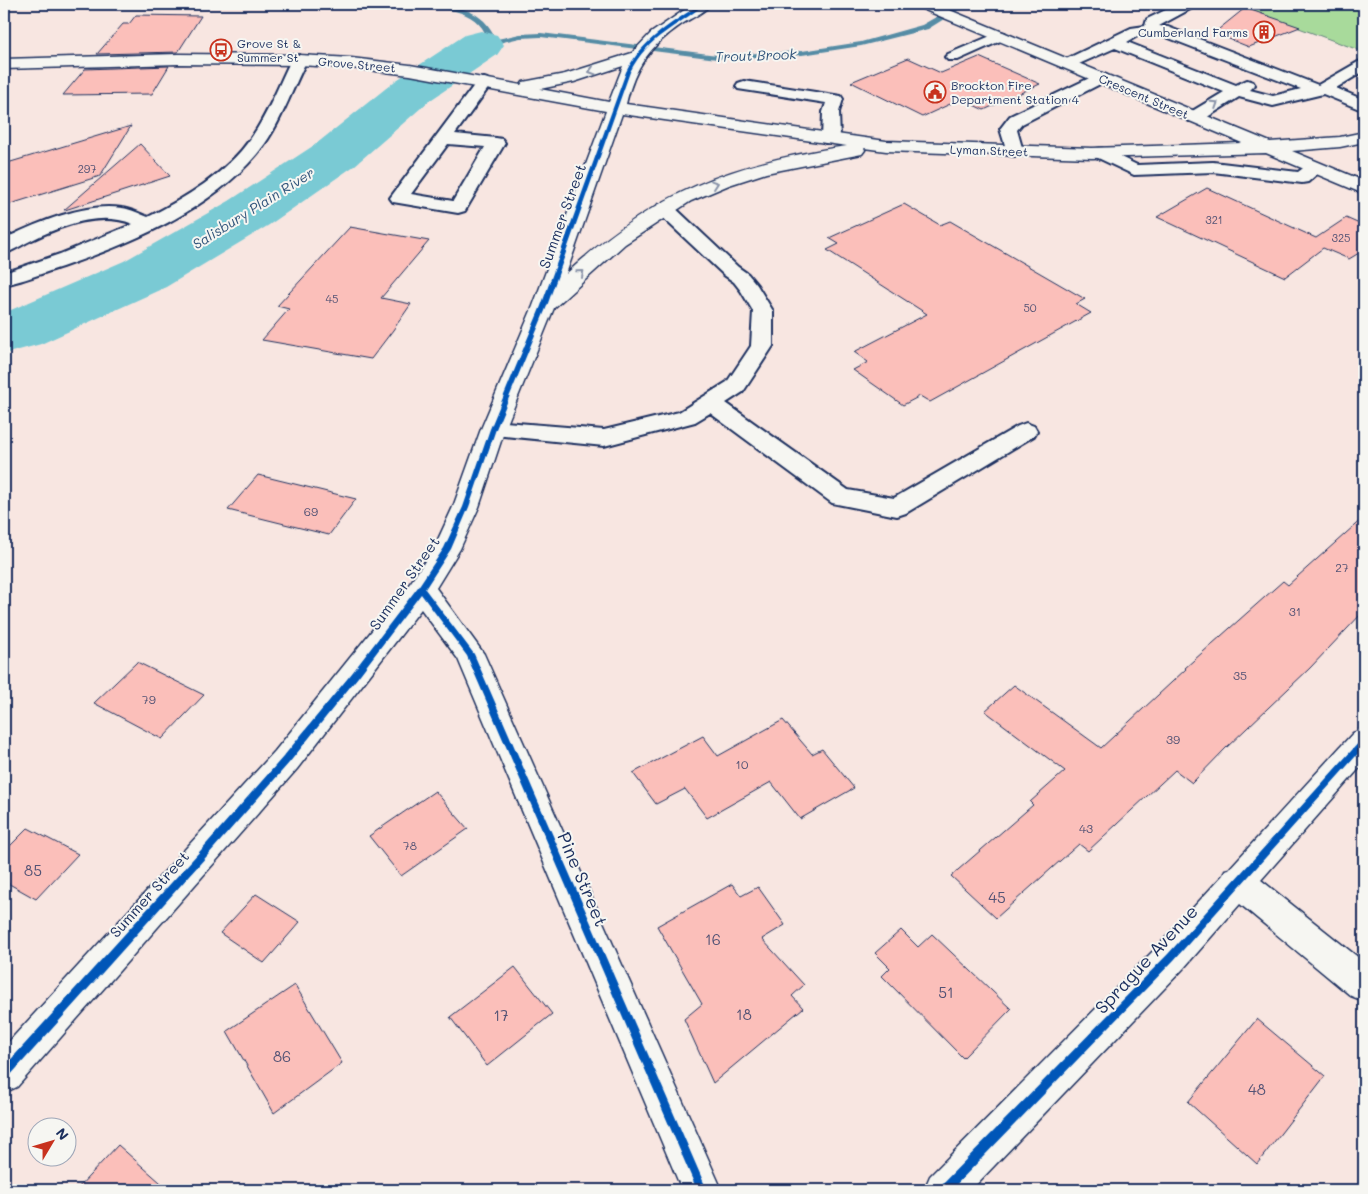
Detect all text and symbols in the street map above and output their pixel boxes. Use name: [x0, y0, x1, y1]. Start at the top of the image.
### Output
building icon: Cumberland Farms: [1252, 20, 1276, 44]
place label: Cumberland Farms: [1138, 24, 1248, 40]
place label: Grove St & Summer St: [237, 35, 301, 65]
bus stop icon: Grove St & Summer St: [209, 38, 233, 62]
water label: Trout Brook: [715, 44, 797, 66]
street label: Grove Street: [318, 53, 396, 75]
one-way arrow: [588, 65, 596, 75]
street label: Crescent Street: [1097, 70, 1191, 122]
place label: Brockton Fire Department Station 4: [951, 77, 1079, 107]
public building icon: Brockton Fire Department Station 4: [923, 80, 947, 104]
one-way arrow: [1210, 101, 1219, 111]
street label: Lyman Street: [950, 141, 1028, 159]
house number: 297: [78, 161, 96, 176]
street label: Summer Street: [534, 161, 590, 271]
water label: Salisbury Plain River: [188, 163, 318, 253]
one-way arrow: [710, 180, 719, 190]
house number: 321: [1205, 212, 1223, 227]
house number: 325: [1332, 230, 1351, 245]
one-way arrow: [575, 270, 584, 279]
house number: 45: [326, 291, 338, 306]
house number: 50: [1023, 300, 1037, 315]
house number: 69: [304, 503, 318, 519]
street label: Summer Street: [364, 532, 444, 634]
house number: 27: [1335, 559, 1349, 575]
house number: 31: [1289, 603, 1301, 619]
house number: 35: [1233, 667, 1247, 683]
house number: 79: [142, 691, 156, 707]
house number: 39: [1166, 731, 1180, 747]
house number: 10: [736, 756, 749, 772]
house number: 43: [1079, 820, 1093, 836]
street label: Pine Street: [552, 828, 614, 930]
house number: 78: [403, 837, 417, 853]
street label: Summer Street: [105, 846, 193, 942]
house number: 85: [24, 860, 42, 880]
house number: 45: [988, 887, 1006, 907]
street label: Sprague Avenue: [1089, 899, 1203, 1019]
house number: 16: [705, 929, 721, 949]
house number: 51: [938, 982, 954, 1002]
house number: 18: [736, 1004, 752, 1024]
house number: 17: [493, 1005, 509, 1025]
house number: 86: [273, 1046, 291, 1066]
house number: 48: [1248, 1079, 1266, 1099]
north arrow: [28, 1116, 78, 1166]
text: N: [52, 1124, 73, 1144]

